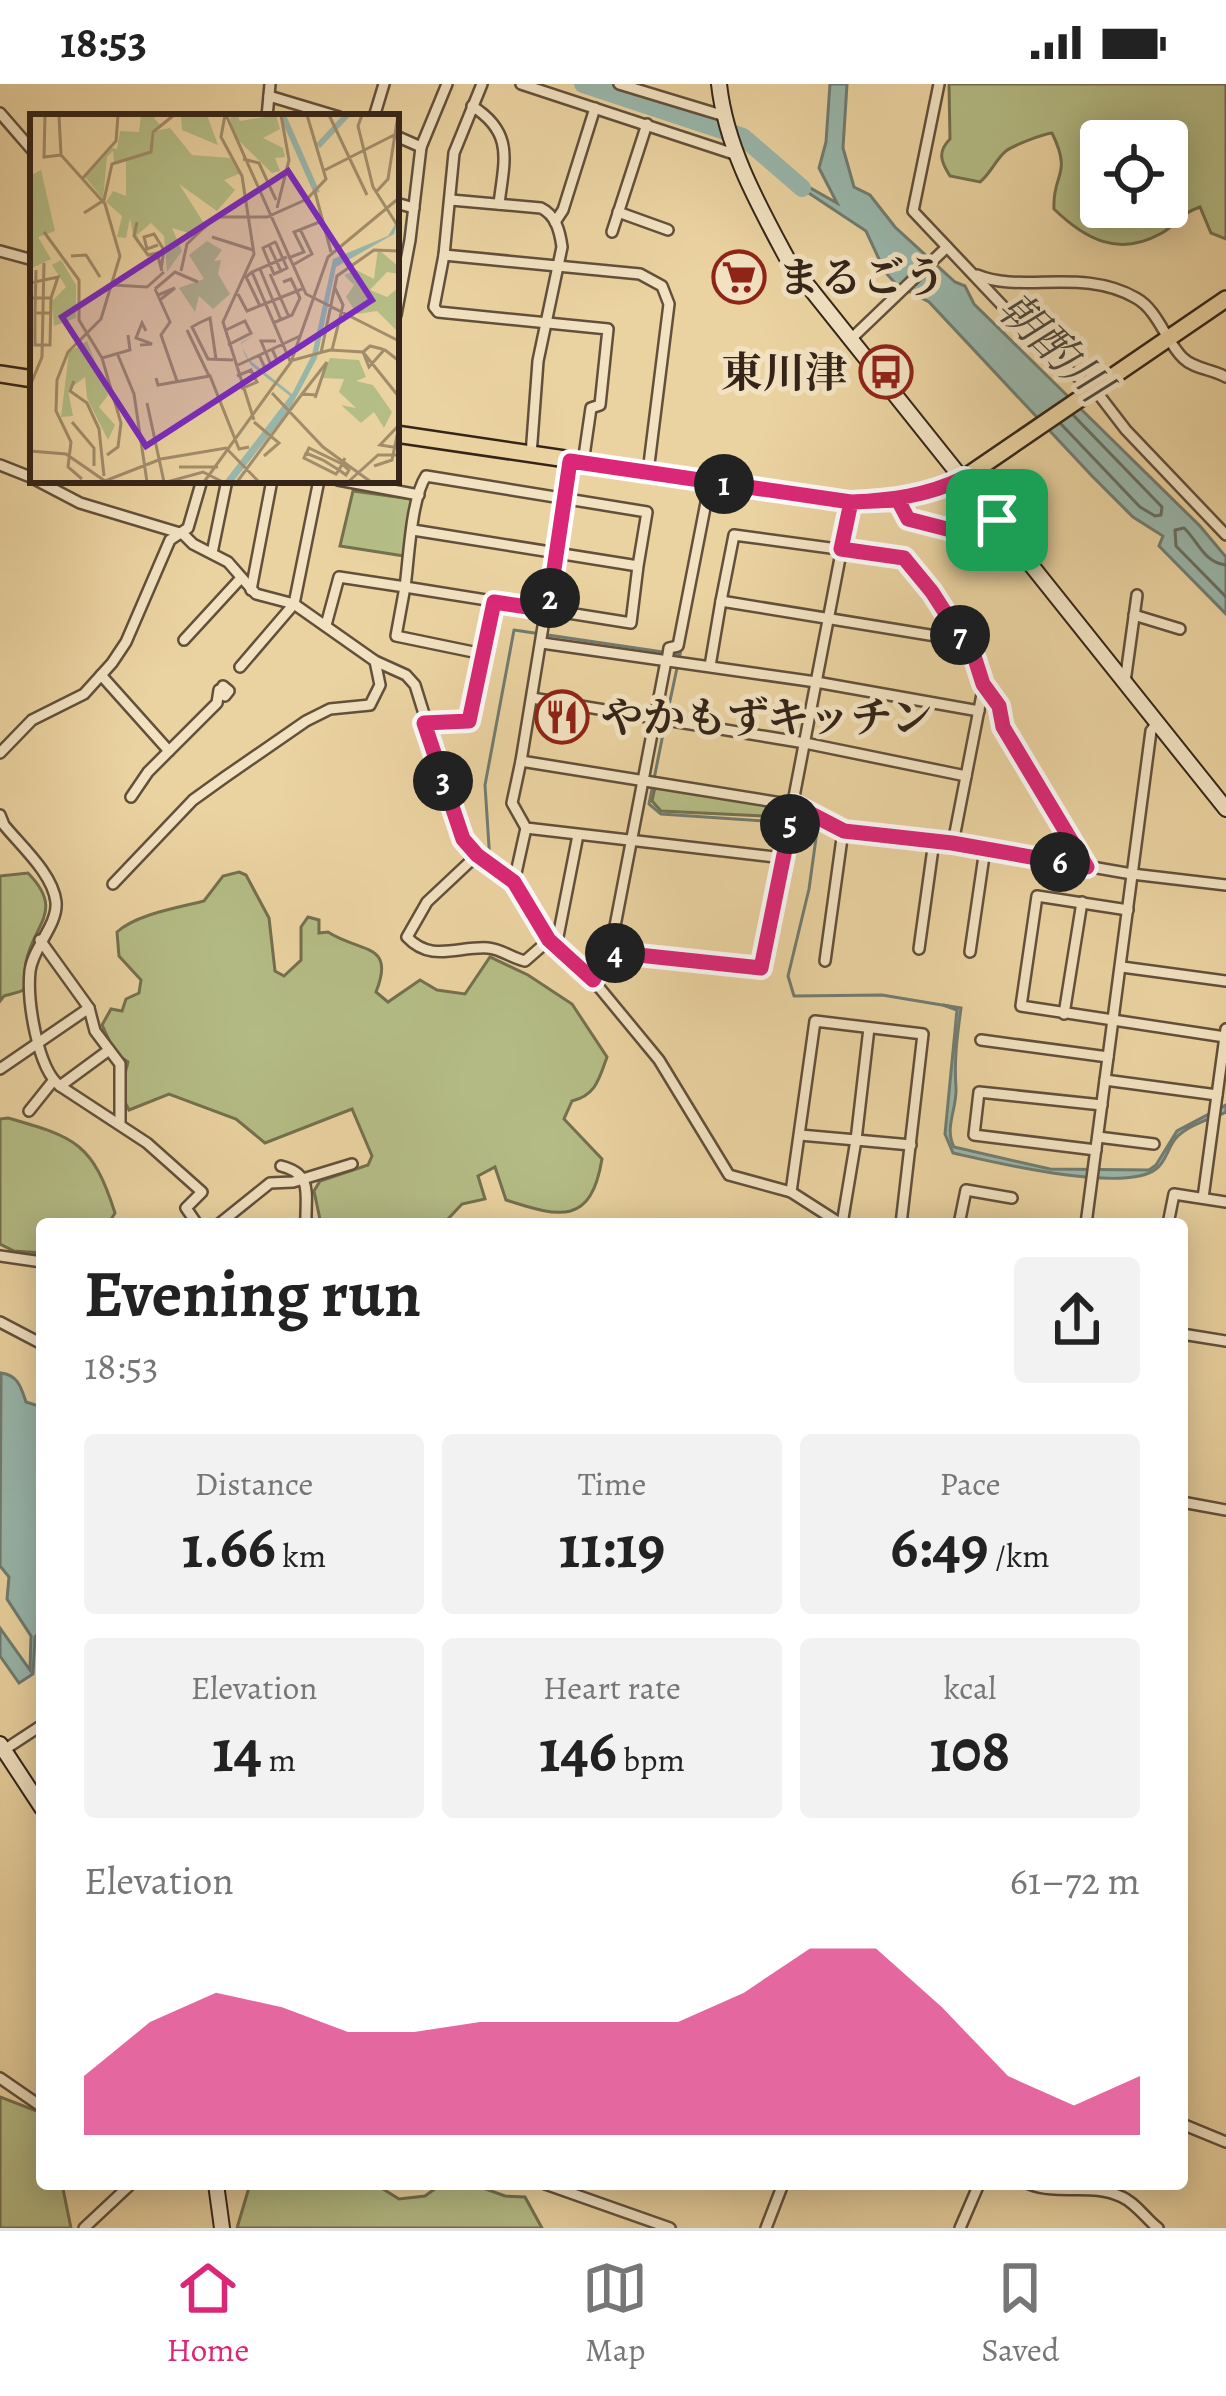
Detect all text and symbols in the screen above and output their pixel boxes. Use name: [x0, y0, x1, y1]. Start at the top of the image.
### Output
text: 18:53: [60, 11, 147, 73]
inset map: [30, 114, 399, 483]
map controls: [1080, 120, 1188, 228]
button: locate: [1080, 120, 1188, 228]
supermarket icon: まるごう: [711, 249, 767, 305]
place label: まるごう: [778, 249, 946, 306]
water label: 朝酌川: [984, 278, 1128, 420]
place label: 東川津: [721, 344, 847, 401]
bus stop icon: 東川津: [858, 344, 914, 400]
pin: 1: [694, 454, 754, 514]
text: 1: [718, 461, 730, 506]
pin: [946, 469, 1048, 571]
icon: arrive: [964, 487, 1030, 553]
pin: 2: [520, 568, 580, 628]
text: 2: [542, 575, 558, 620]
pin: 7: [930, 605, 990, 665]
text: 7: [953, 612, 967, 657]
restaurant icon: やかもずキッチン: [534, 689, 590, 745]
place label: やかもずキッチン: [601, 689, 932, 746]
pin: 3: [413, 751, 473, 811]
text: 3: [436, 758, 450, 803]
pin: 5: [760, 794, 820, 854]
text: 5: [783, 801, 797, 846]
pin: 6: [1030, 832, 1090, 892]
text: 6: [1052, 839, 1068, 884]
pin: 4: [585, 923, 645, 983]
text: 4: [607, 930, 623, 975]
text: Evening run: [84, 1249, 421, 1339]
button: share: [1014, 1257, 1140, 1383]
text: 18:53: [84, 1339, 159, 1392]
text: Distance: [195, 1461, 313, 1506]
text: Time: [578, 1461, 646, 1506]
text: Pace: [939, 1461, 1001, 1506]
text: 1.66: [182, 1506, 276, 1588]
text: 11:19: [559, 1506, 665, 1588]
text: 6:49: [890, 1506, 989, 1588]
text: km: [276, 1533, 326, 1578]
text: /km: [989, 1533, 1050, 1578]
text: Elevation: [191, 1665, 317, 1710]
text: Heart rate: [543, 1665, 681, 1710]
text: kcal: [944, 1665, 996, 1710]
text: 14: [212, 1710, 262, 1792]
text: 146: [539, 1710, 617, 1792]
text: 108: [930, 1710, 1010, 1792]
text: m: [262, 1737, 296, 1782]
text: bpm: [617, 1737, 685, 1782]
text: Elevation: [84, 1854, 234, 1907]
text: 61–72 m: [1010, 1854, 1140, 1907]
tab: Home: [166, 2255, 249, 2372]
tab: Map: [582, 2255, 648, 2372]
tab: Saved: [981, 2255, 1060, 2372]

